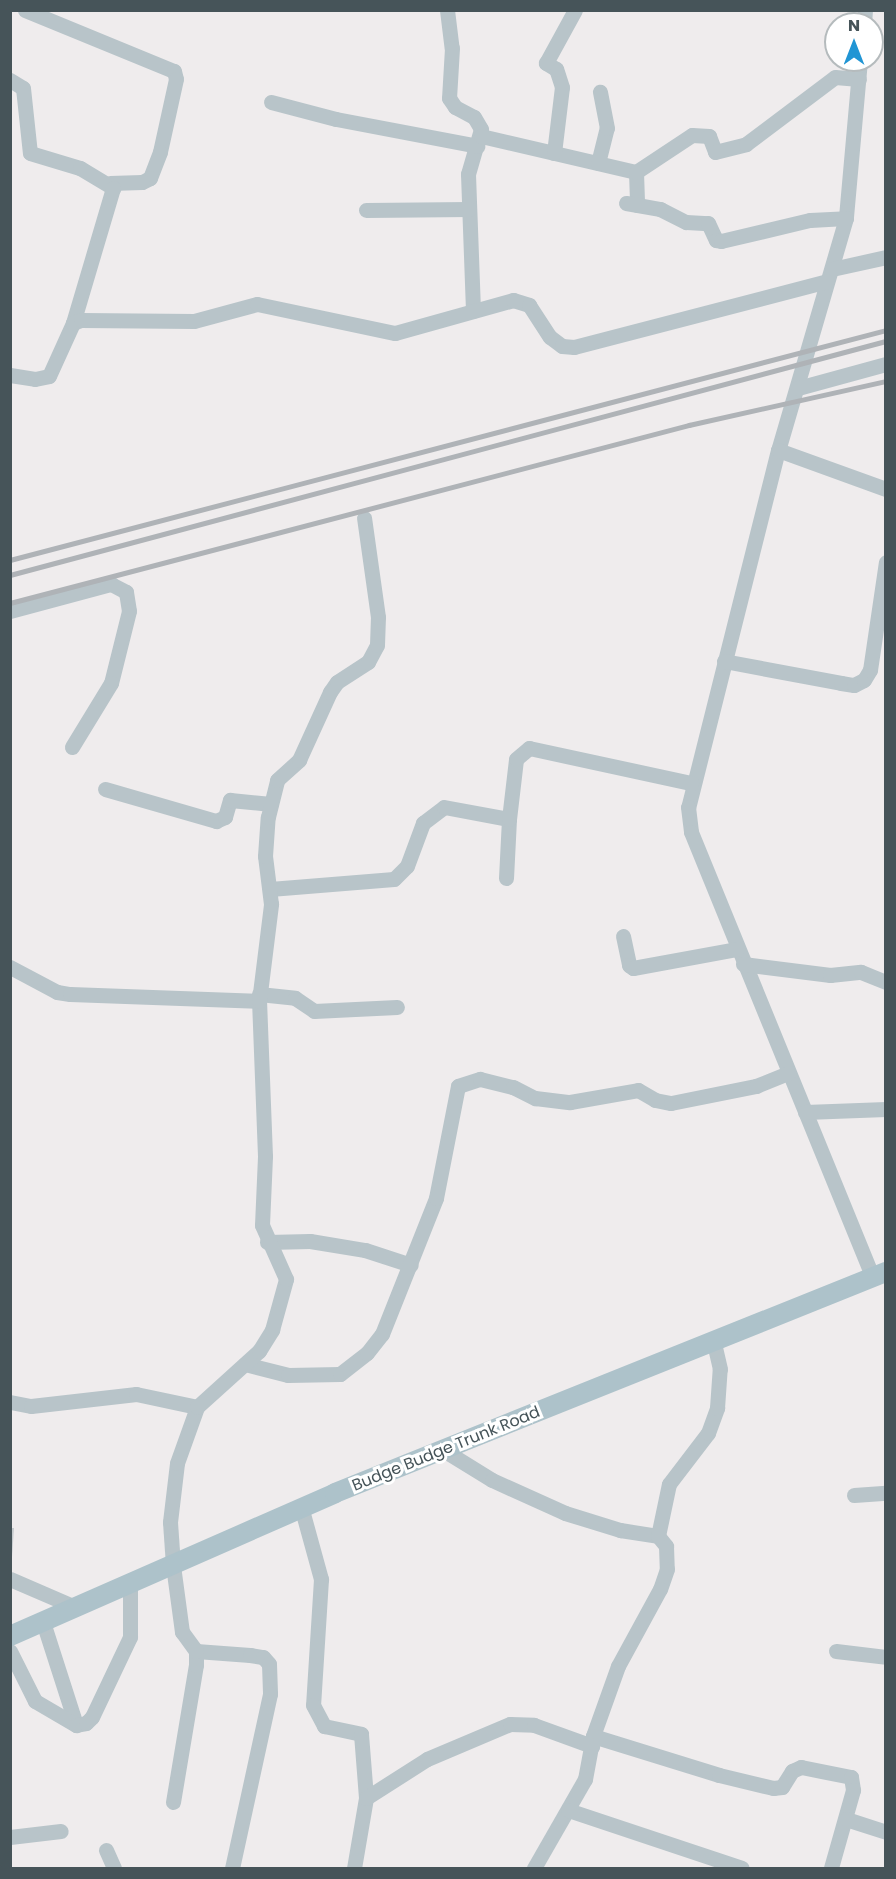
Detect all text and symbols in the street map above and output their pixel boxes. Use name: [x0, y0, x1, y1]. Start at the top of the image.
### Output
north arrow: [824, 12, 884, 72]
text: N: [848, 14, 860, 37]
street label: Budge Budge Trunk Road: [349, 1402, 543, 1496]

